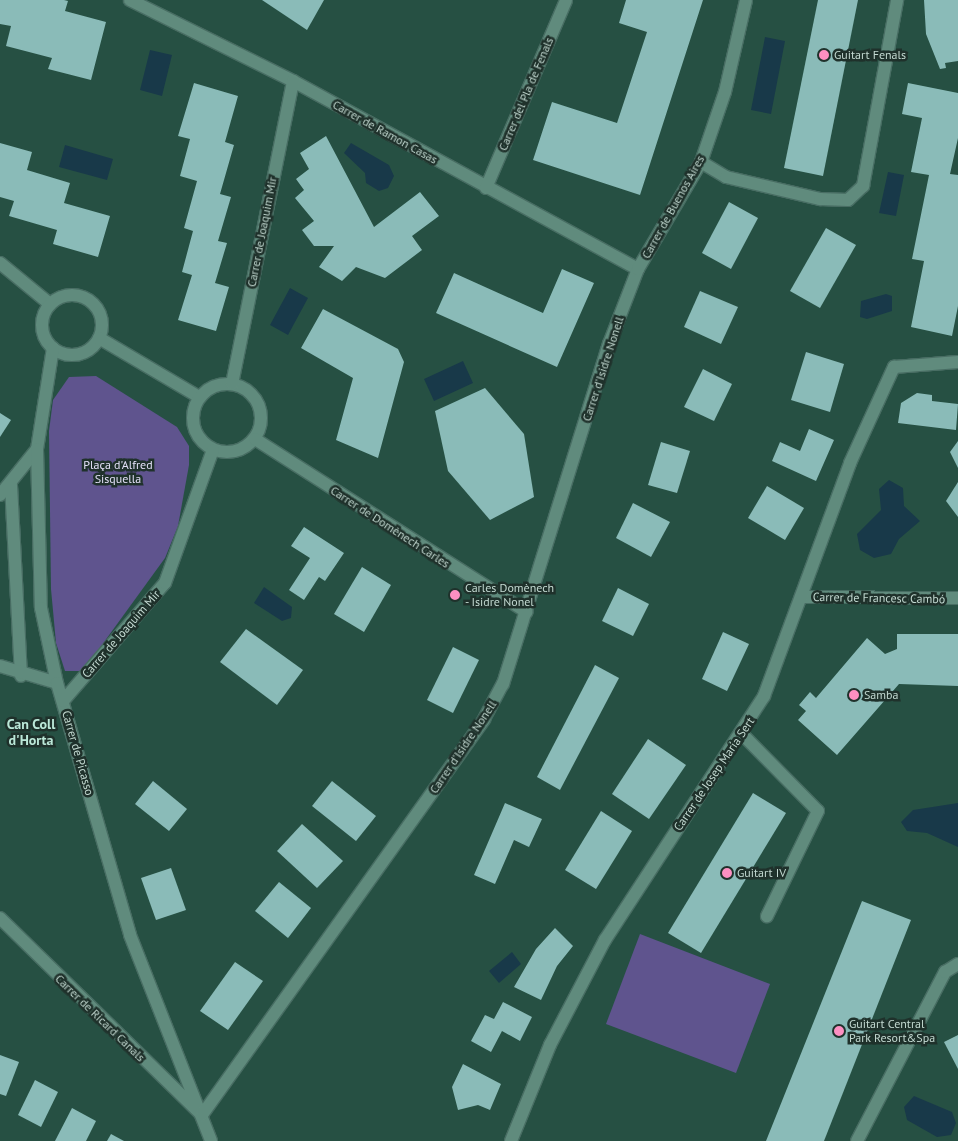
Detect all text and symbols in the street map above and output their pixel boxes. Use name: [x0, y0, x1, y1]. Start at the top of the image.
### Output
street label: Carrer del Pla de Fenals: [496, 35, 556, 153]
place label: Guitart Fenals: [834, 48, 906, 62]
marker: Guitart Fenals: [818, 49, 830, 61]
street label: Carrer de Ramon Casas: [330, 97, 440, 167]
street label: Carrer de Buenos Aires: [639, 153, 707, 261]
street label: Carrer de Joaquim Mir: [244, 176, 280, 288]
street label: Carrer d'Isidre Nonell: [579, 315, 627, 423]
park label: Plaça d'Alfred Sisquella: [83, 458, 153, 486]
street label: Carrer de Domènech Carles: [328, 483, 452, 571]
place label: Carles Domènech - Isidre Nonel: [465, 581, 554, 609]
street label: Carrer de Joaquim Mir: [79, 587, 163, 681]
marker: Carles Domènech - Isidre Nonel: [449, 589, 461, 601]
street label: Carrer de Francesc Cambó: [812, 590, 946, 606]
place label: Samba: [864, 688, 898, 702]
marker: Samba: [848, 689, 860, 701]
street label: Carrer d'Isidre Nonell: [427, 698, 499, 796]
street label: Carrer de Picasso: [59, 709, 97, 797]
street label: Carrer de Josep Maria Sert: [671, 715, 757, 833]
district label: Can Coll d'Horta: [7, 716, 55, 749]
place label: Guitart IV: [737, 866, 786, 880]
marker: Guitart IV: [721, 867, 733, 879]
street label: Carrer de Ricard Canals: [52, 971, 148, 1065]
place label: Guitart Central Park Resort&Spa: [849, 1017, 936, 1045]
marker: Guitart Central Park Resort&Spa: [833, 1025, 845, 1037]

